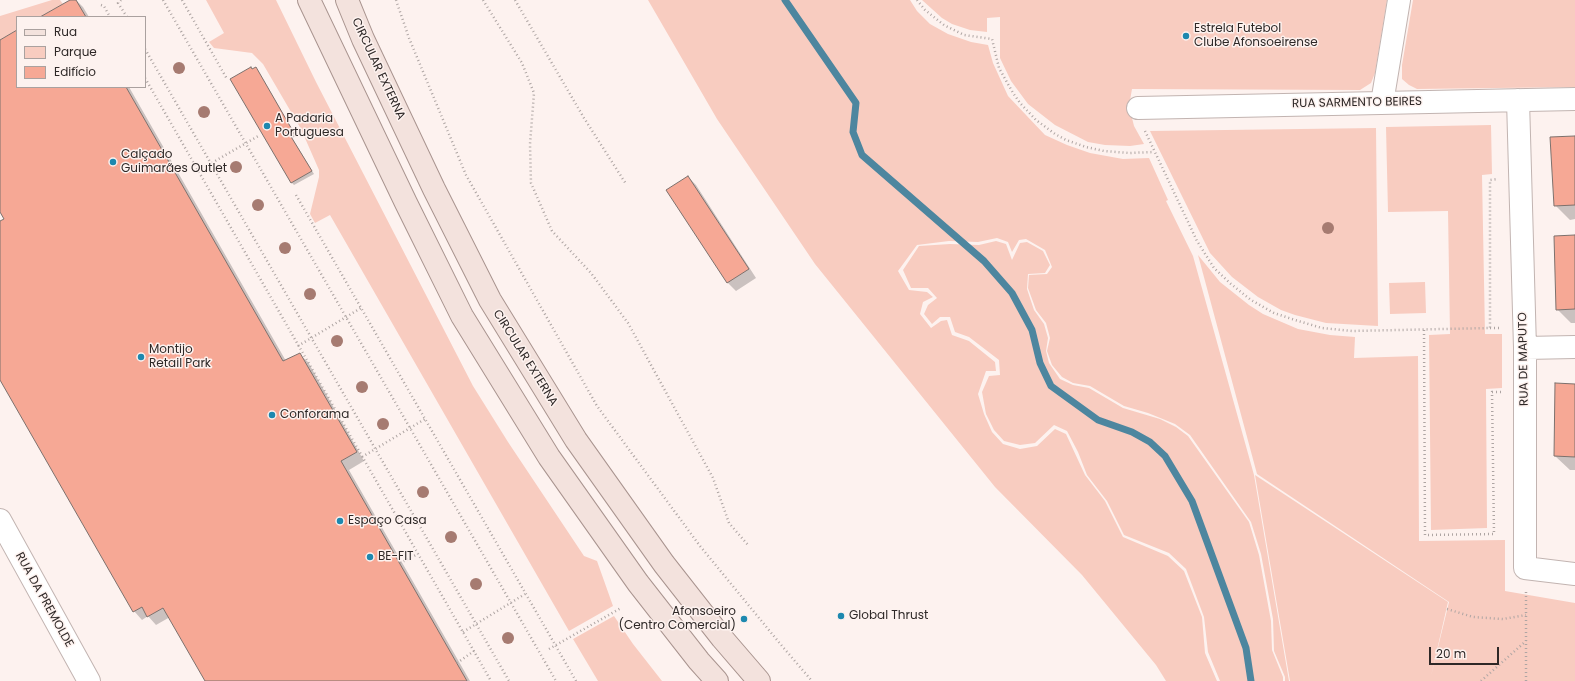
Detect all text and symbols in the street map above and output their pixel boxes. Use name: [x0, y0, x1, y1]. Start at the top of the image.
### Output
legend: [16, 16, 146, 88]
street label: CIRCULAR EXTERNA: [348, 16, 408, 122]
place label: Estrela Futebol Clube Afonsoeirense: [1194, 22, 1318, 50]
text: Rua: [54, 23, 77, 40]
marker: Estrela Futebol Clube Afonsoeirense: [1181, 31, 1191, 41]
text: Parque: [54, 43, 97, 60]
text: Edifício: [54, 63, 96, 80]
street label: RUA SARMENTO BEIRES: [1292, 95, 1422, 111]
place label: A Padaria Portuguesa: [275, 112, 344, 140]
marker: A Padaria Portuguesa: [262, 121, 272, 131]
place label: Calçado Guimarães Outlet: [121, 148, 227, 176]
marker: Calçado Guimarães Outlet: [108, 157, 118, 167]
street label: CIRCULAR EXTERNA: [490, 307, 560, 409]
street label: RUA DE MAPUTO: [1516, 312, 1532, 406]
place label: Montijo Retail Park: [149, 343, 211, 371]
marker: Montijo Retail Park: [136, 352, 146, 362]
place label: Conforama: [280, 408, 349, 422]
marker: Conforama: [267, 410, 277, 420]
place label: Espaço Casa: [348, 514, 427, 528]
marker: Espaço Casa: [335, 516, 345, 526]
street label: RUA DA PREMOLDE: [12, 550, 76, 650]
place label: BE-FIT: [378, 550, 414, 564]
marker: BE-FIT: [365, 552, 375, 562]
place label: Afonsoeiro (Centro Comercial): [618, 605, 736, 633]
place label: Global Thrust: [849, 609, 928, 623]
marker: Global Thrust: [836, 611, 846, 621]
marker: Afonsoeiro (Centro Comercial): [739, 614, 749, 624]
scale bar: [1431, 639, 1501, 665]
text: 20 m: [1436, 645, 1466, 662]

